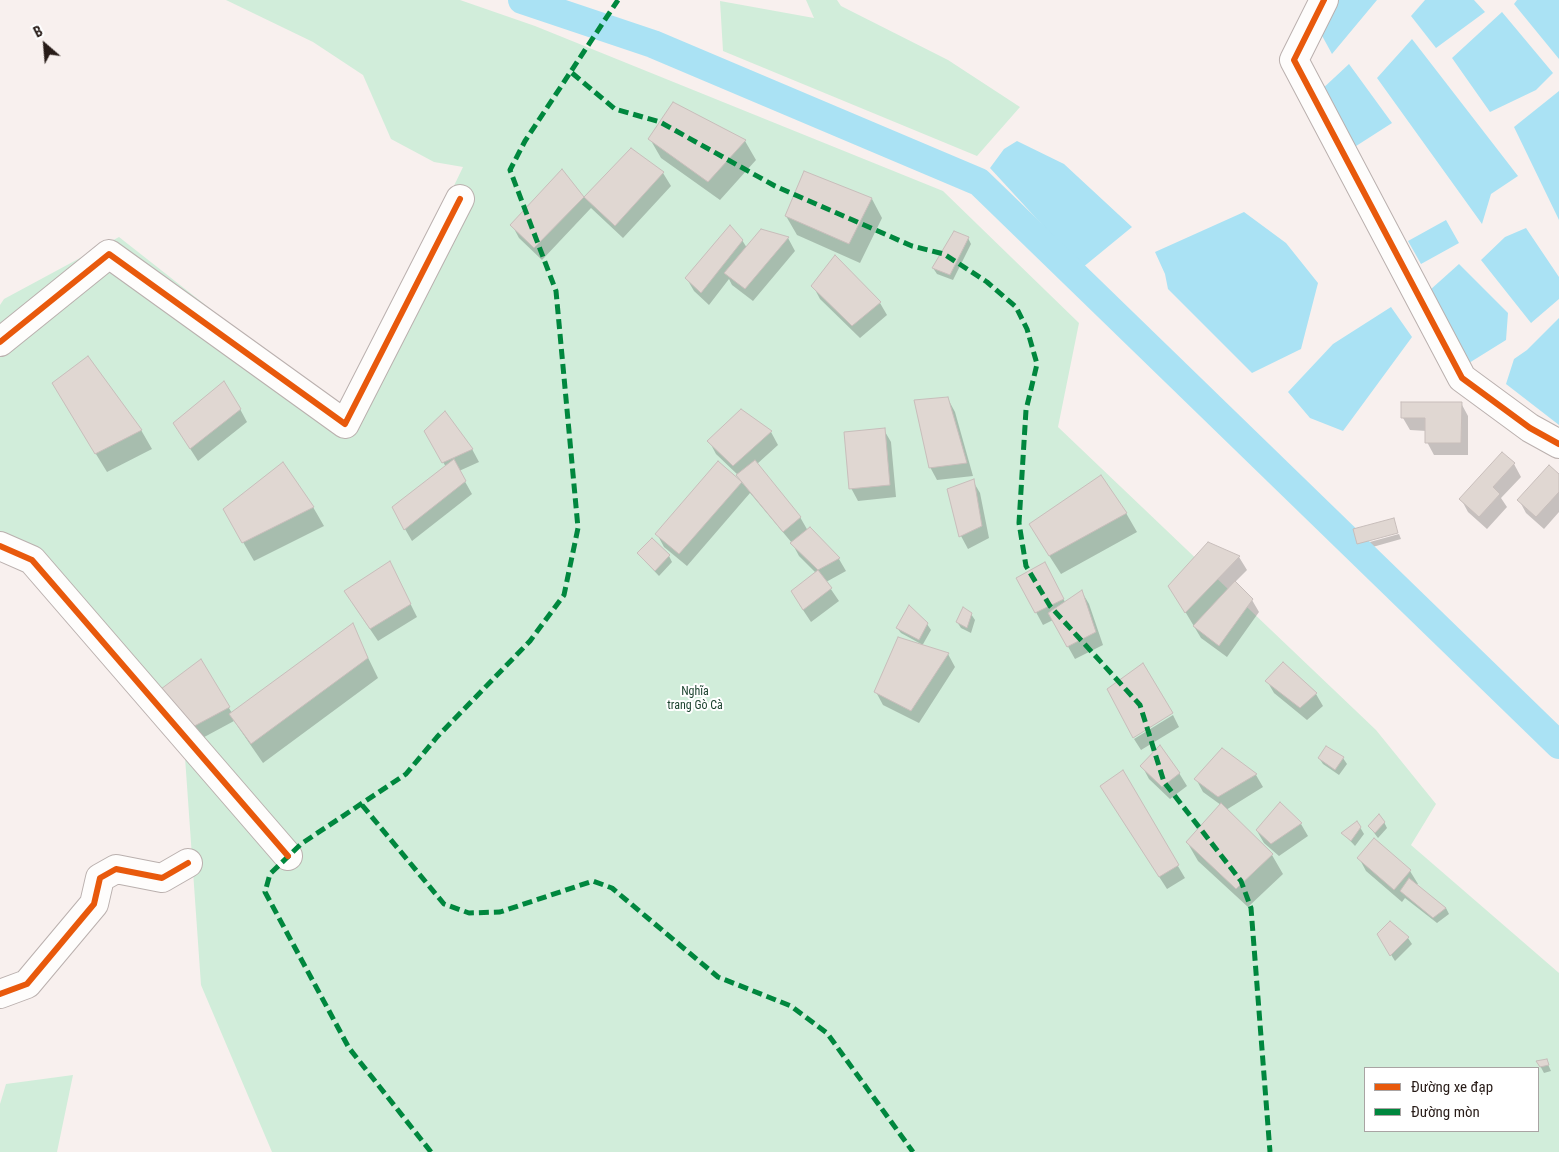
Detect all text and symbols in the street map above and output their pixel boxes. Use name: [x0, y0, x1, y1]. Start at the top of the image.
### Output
north arrow: [20, 20, 70, 70]
text: B: [31, 23, 45, 41]
park label: Nghĩa trang Gò Cà: [667, 685, 723, 713]
legend: [1364, 1067, 1539, 1132]
text: Đường xe đạp: [1411, 1078, 1493, 1096]
text: Đường mòn: [1411, 1103, 1480, 1121]

